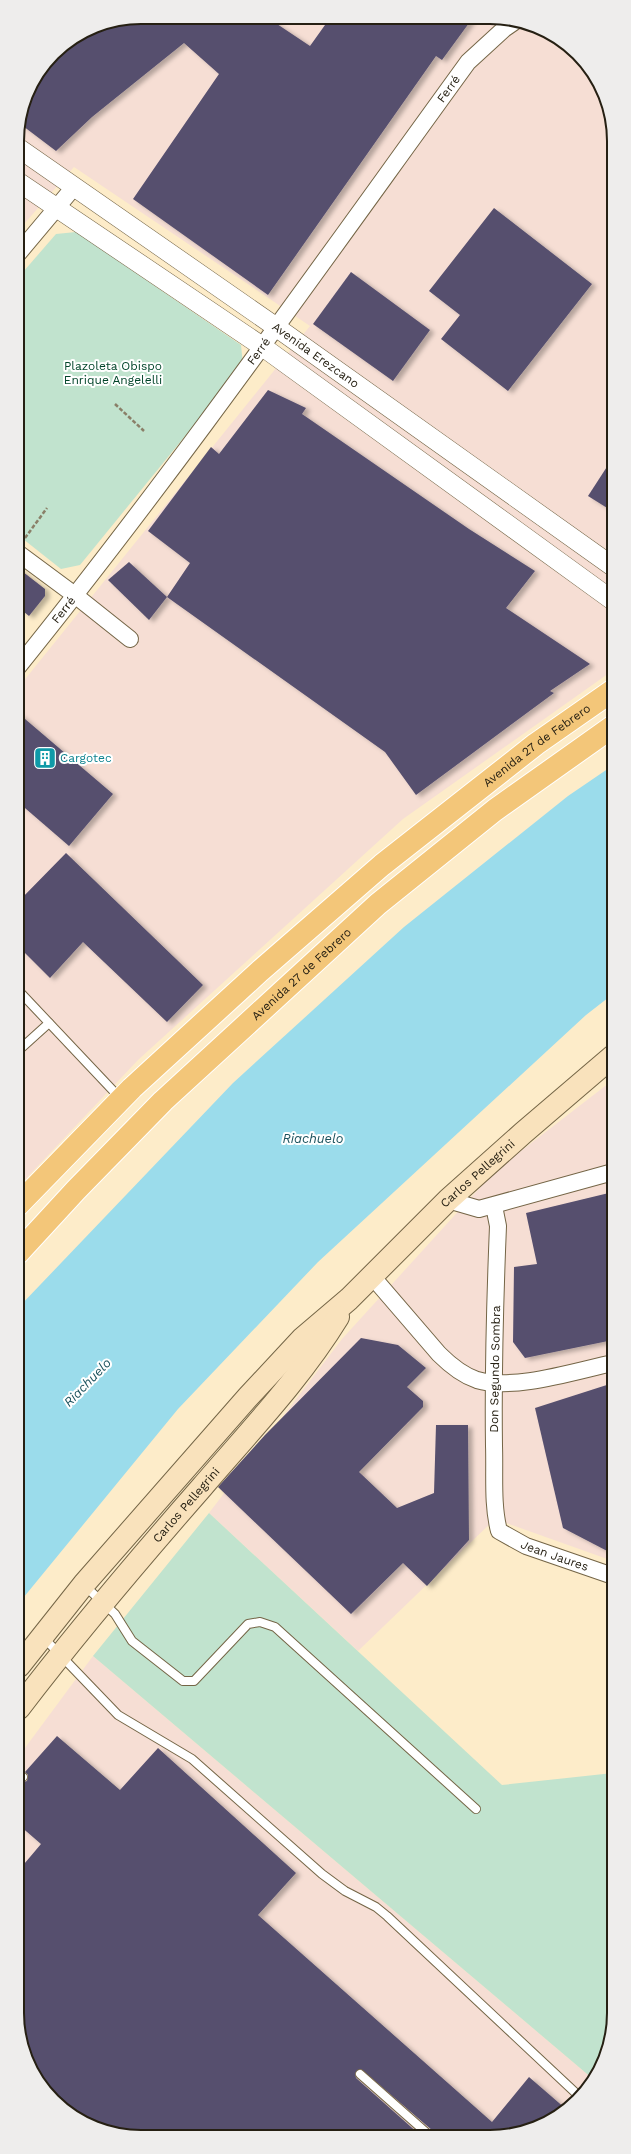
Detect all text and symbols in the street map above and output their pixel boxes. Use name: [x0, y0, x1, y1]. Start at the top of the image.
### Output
street label: Ferré: [434, 72, 463, 105]
street label: Avenida Erezcano: [269, 320, 362, 391]
street label: Ferré: [244, 335, 273, 368]
park label: Plazoleta Obispo Enrique Angelelli: [64, 359, 162, 387]
street label: Ferré: [49, 594, 78, 626]
street label: Avenida 27 de Febrero: [480, 701, 593, 790]
building icon: Cargotec: [32, 745, 58, 771]
place label: Cargotec: [60, 751, 112, 765]
street label: Avenida 27 de Febrero: [249, 925, 354, 1023]
water label: Riachuelo: [282, 1131, 344, 1146]
street label: Carlos Pellegrini: [438, 1137, 518, 1210]
street label: Don Segundo Sombra: [487, 1305, 503, 1433]
water label: Riachuelo: [61, 1355, 114, 1410]
street label: Carlos Pellegrini: [150, 1465, 223, 1546]
street label: Jean Jaures: [518, 1537, 590, 1574]

